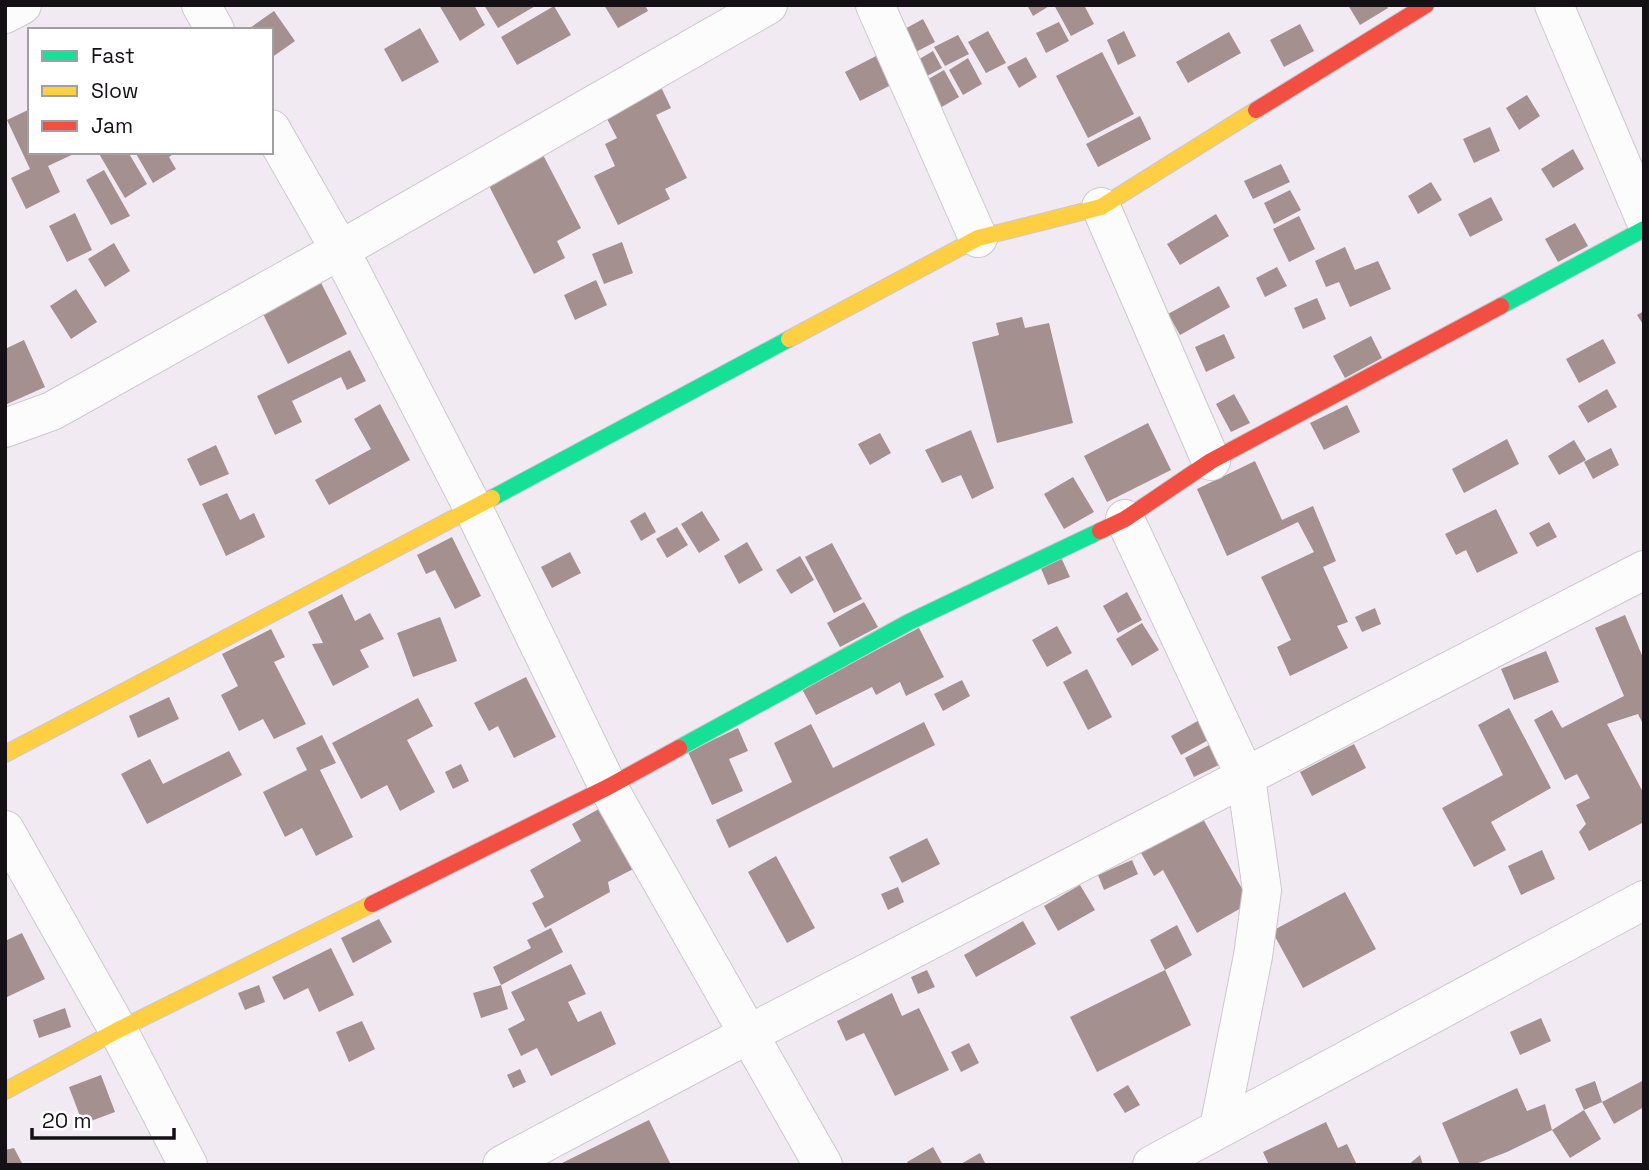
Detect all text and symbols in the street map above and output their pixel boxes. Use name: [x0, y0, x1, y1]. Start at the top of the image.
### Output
legend: [28, 28, 273, 154]
text: Fast: [91, 42, 135, 69]
text: Slow: [91, 77, 139, 104]
text: Jam: [91, 112, 133, 139]
scale bar: [32, 1096, 173, 1140]
text: 20 m: [42, 1107, 92, 1134]

